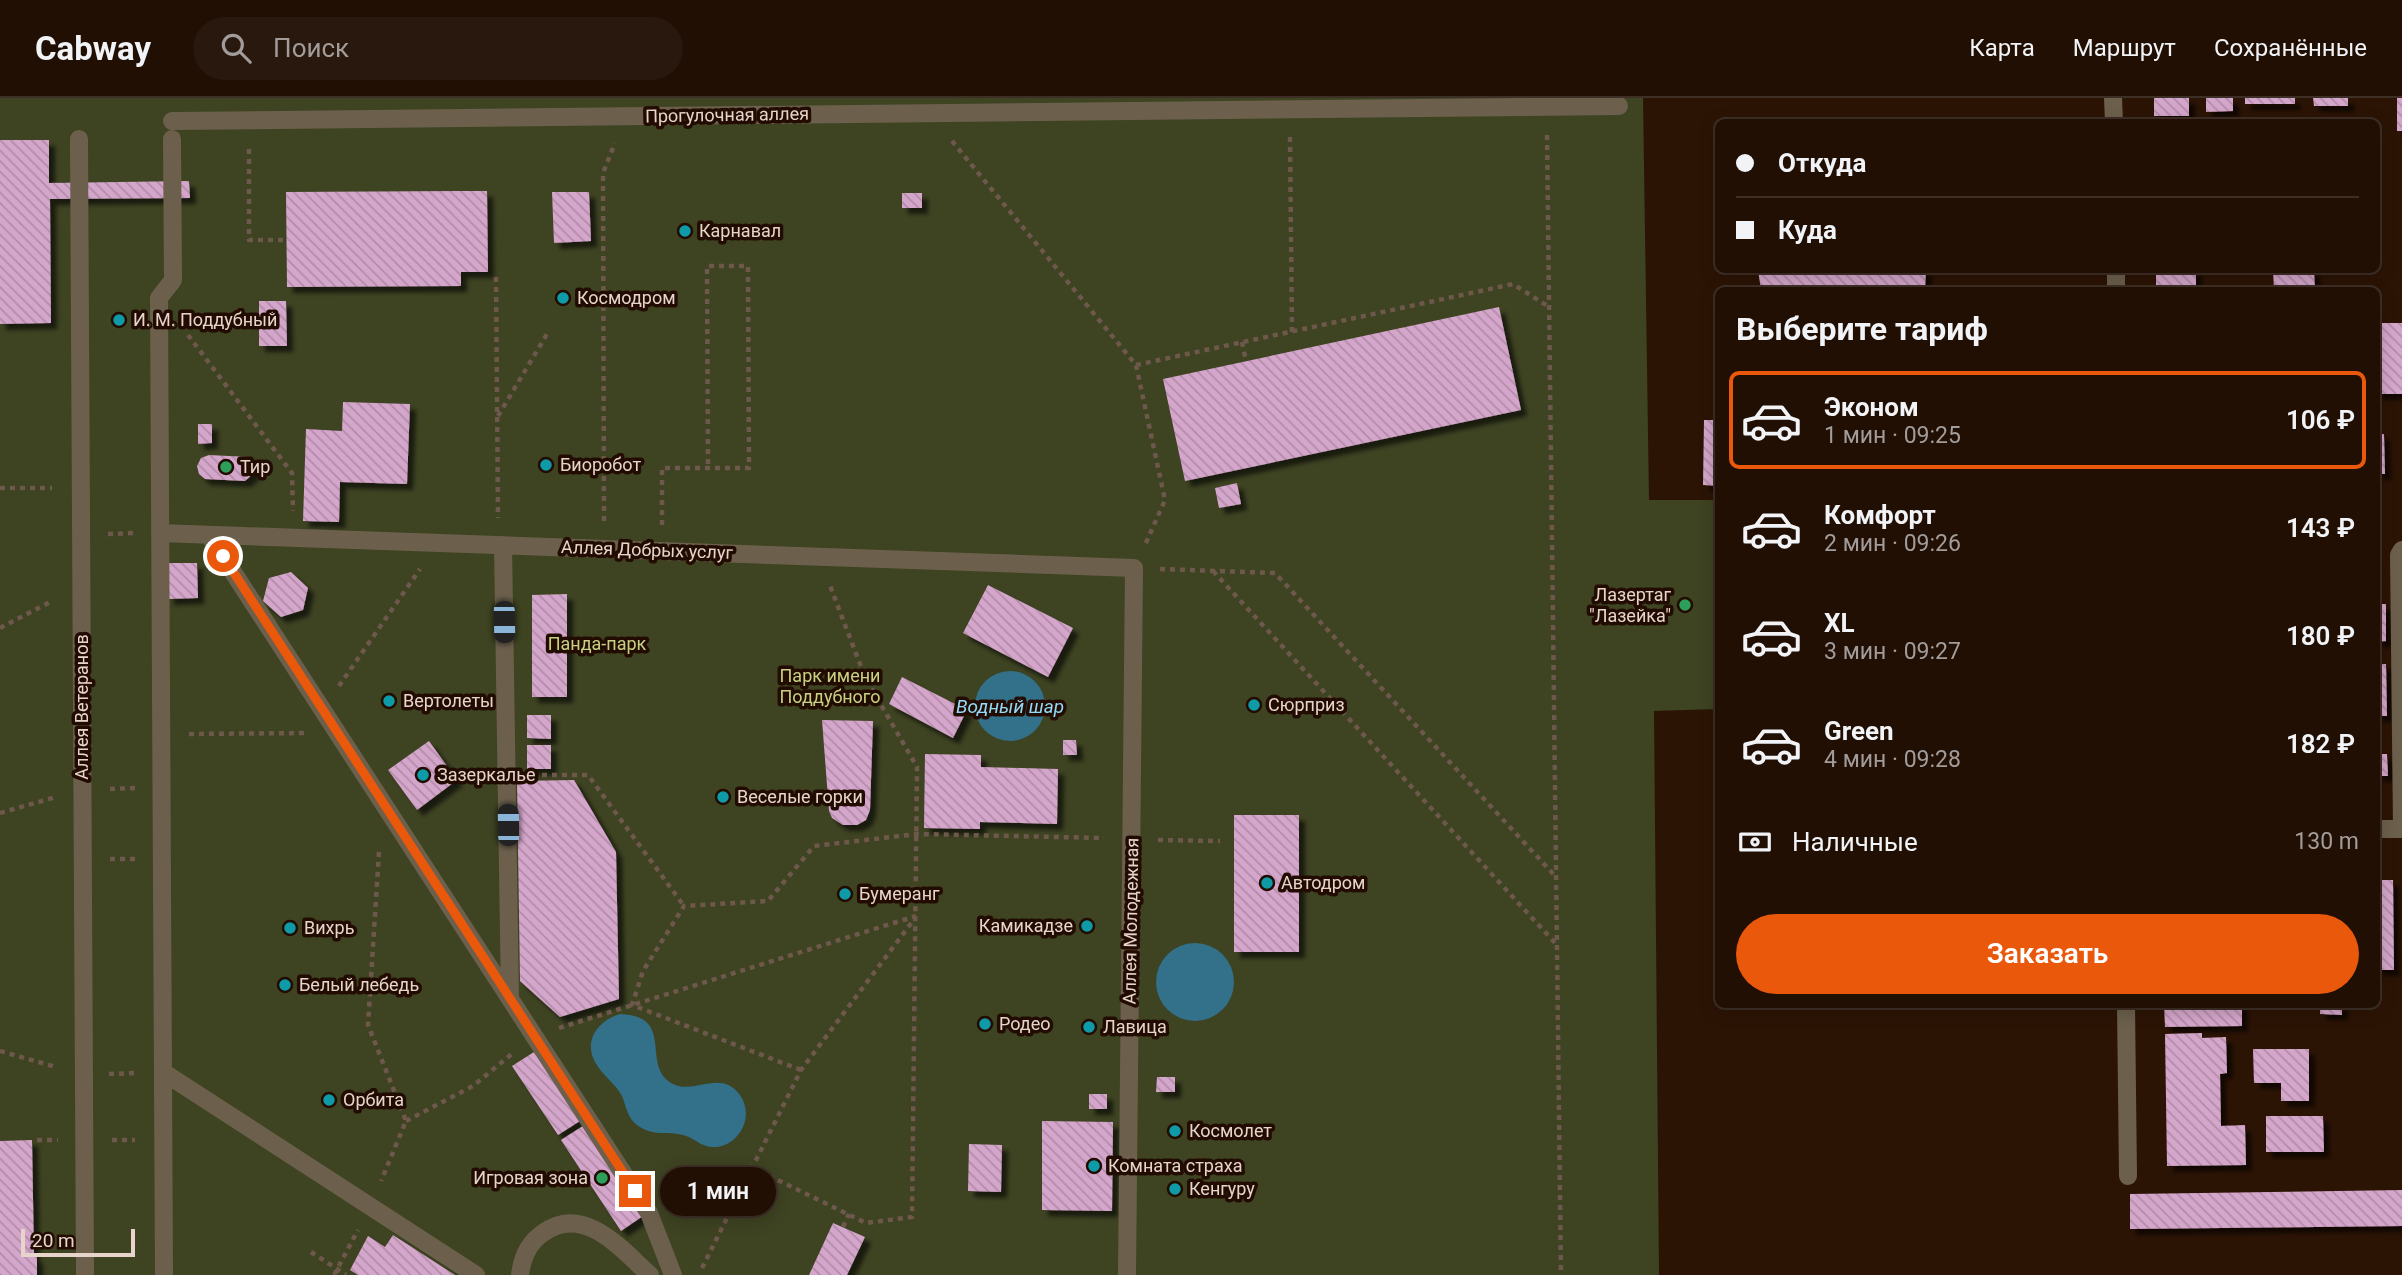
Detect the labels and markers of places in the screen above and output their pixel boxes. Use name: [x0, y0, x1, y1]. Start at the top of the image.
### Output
place label: Карнавал: [699, 220, 781, 241]
marker: Карнавал: [677, 223, 693, 239]
place label: Космодром: [577, 287, 676, 308]
marker: Космодром: [555, 290, 571, 306]
place label: И. М. Поддубный: [133, 309, 277, 330]
marker: И. М. Поддубный: [111, 312, 127, 328]
place label: Биоробот: [560, 454, 641, 475]
place label: Тир: [240, 456, 270, 477]
marker: Биоробот: [538, 457, 554, 473]
marker: Тир: [218, 459, 234, 475]
place label: Лазертаг "Лазейка": [1589, 584, 1671, 626]
marker: Лазертаг "Лазейка": [1677, 597, 1693, 613]
place label: Вертолеты: [403, 690, 494, 711]
marker: Вертолеты: [381, 693, 397, 709]
place label: Сюрприз: [1268, 694, 1345, 715]
marker: Сюрприз: [1246, 697, 1262, 713]
place label: Зазеркалье: [437, 764, 536, 785]
marker: Зазеркалье: [415, 767, 431, 783]
place label: Веселые горки: [737, 786, 863, 807]
marker: Веселые горки: [715, 789, 731, 805]
place label: Автодром: [1281, 872, 1365, 893]
marker: Автодром: [1259, 875, 1275, 891]
place label: Бумеранг: [859, 883, 940, 904]
marker: Бумеранг: [837, 886, 853, 902]
place label: Камикадзе: [979, 915, 1073, 936]
place label: Вихрь: [304, 917, 354, 938]
marker: Камикадзе: [1079, 918, 1095, 934]
marker: Вихрь: [282, 920, 298, 936]
place label: Белый лебедь: [299, 974, 419, 995]
marker: Белый лебедь: [277, 977, 293, 993]
place label: Родео: [999, 1013, 1051, 1034]
marker: Родео: [977, 1016, 993, 1032]
place label: Лавица: [1103, 1016, 1167, 1037]
marker: Лавица: [1081, 1019, 1097, 1035]
place label: Орбита: [343, 1089, 404, 1110]
marker: Орбита: [321, 1092, 337, 1108]
place label: Космолет: [1189, 1120, 1272, 1141]
marker: Космолет: [1167, 1123, 1183, 1139]
place label: Комната страха: [1108, 1155, 1242, 1176]
marker: Комната страха: [1086, 1158, 1102, 1174]
place label: Игровая зона: [473, 1167, 588, 1188]
marker: Игровая зона: [594, 1170, 610, 1186]
place label: Кенгуру: [1189, 1178, 1255, 1199]
marker: Кенгуру: [1167, 1181, 1183, 1197]

